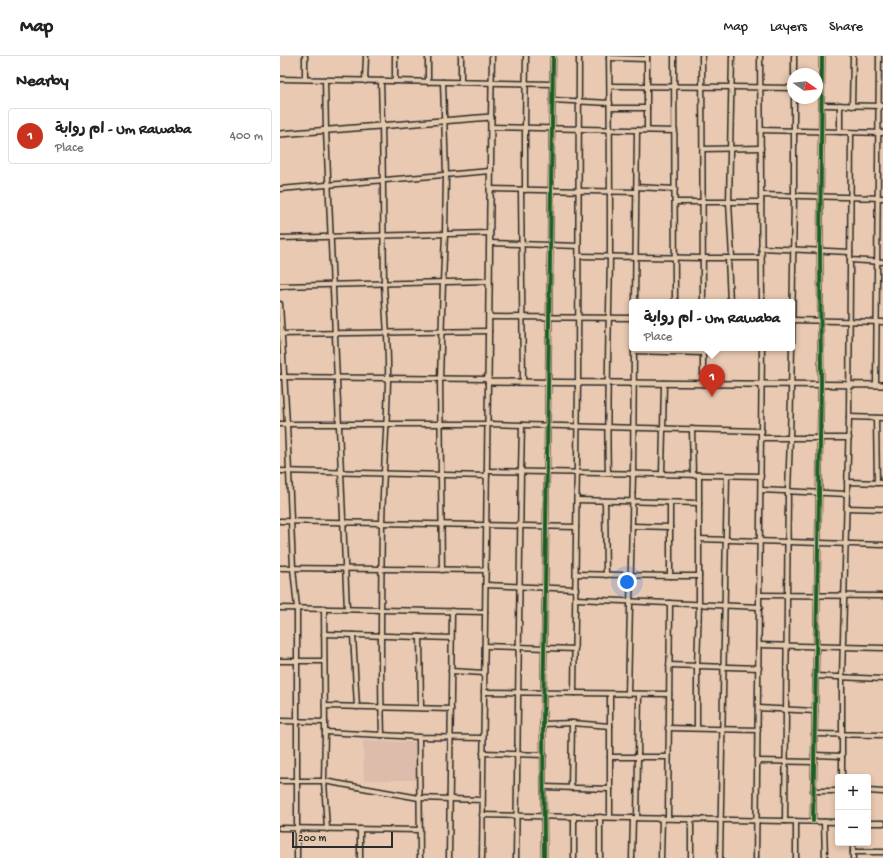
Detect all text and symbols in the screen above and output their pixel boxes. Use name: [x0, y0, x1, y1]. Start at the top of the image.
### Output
text: Map: [20, 16, 53, 39]
text: Map: [724, 19, 748, 36]
text: Layers: [770, 19, 807, 36]
text: Share: [829, 19, 863, 36]
north arrow: [787, 68, 823, 104]
text: Nearby: [16, 72, 69, 92]
text: ام روابة - Um Rawaba: [55, 121, 191, 139]
text: 1: [27, 129, 33, 144]
text: 400 m: [230, 129, 263, 144]
text: Place: [55, 141, 83, 156]
popup: [629, 299, 795, 351]
text: ام روابة - Um Rawaba: [644, 310, 780, 328]
text: Place: [644, 330, 672, 345]
pin: 1: [699, 364, 725, 397]
your location: [617, 572, 637, 592]
map controls: [835, 774, 871, 846]
button: +: [835, 774, 871, 810]
button: −: [835, 810, 871, 846]
scale bar: [292, 830, 393, 849]
text: 200 m: [298, 833, 326, 845]

